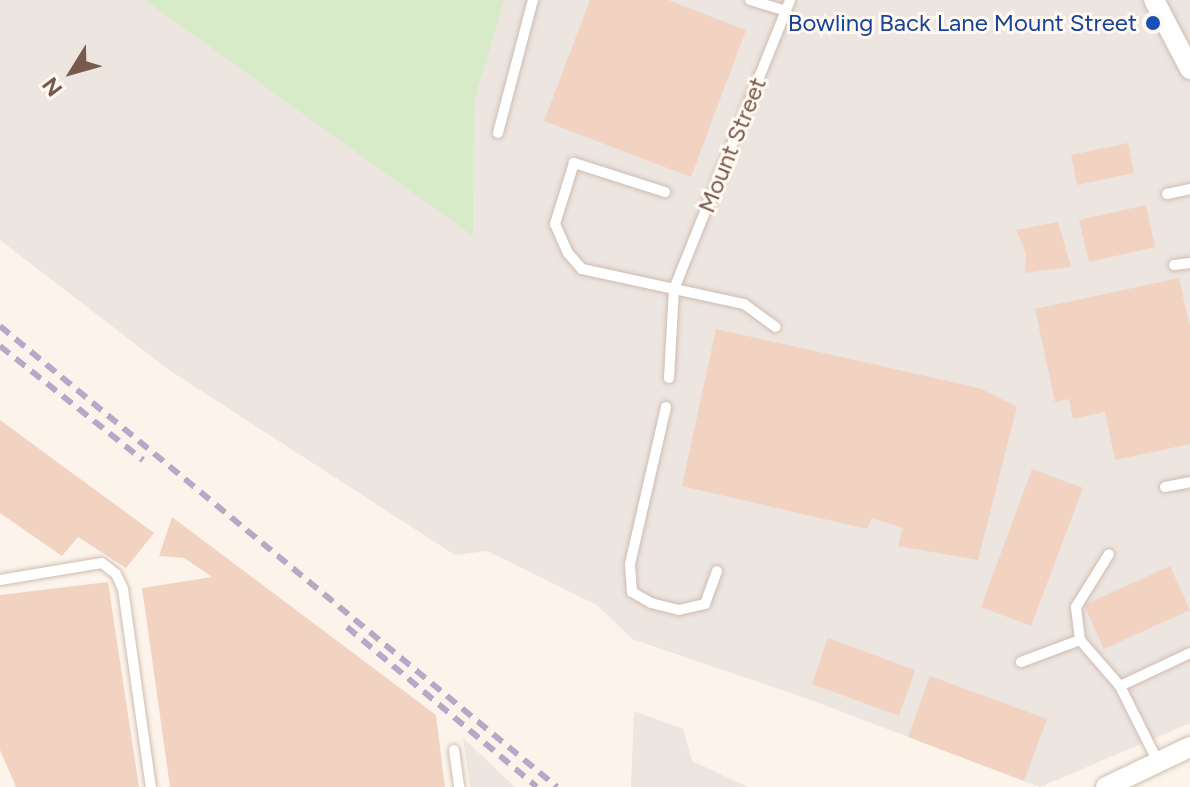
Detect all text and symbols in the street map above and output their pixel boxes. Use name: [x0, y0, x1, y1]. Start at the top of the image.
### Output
place label: Bowling Back Lane Mount Street: [788, 9, 1137, 37]
marker: Bowling Back Lane Mount Street: [1144, 14, 1162, 32]
north arrow: [32, 32, 112, 112]
text: N: [37, 72, 68, 102]
street label: Mount Street: [692, 73, 772, 217]

